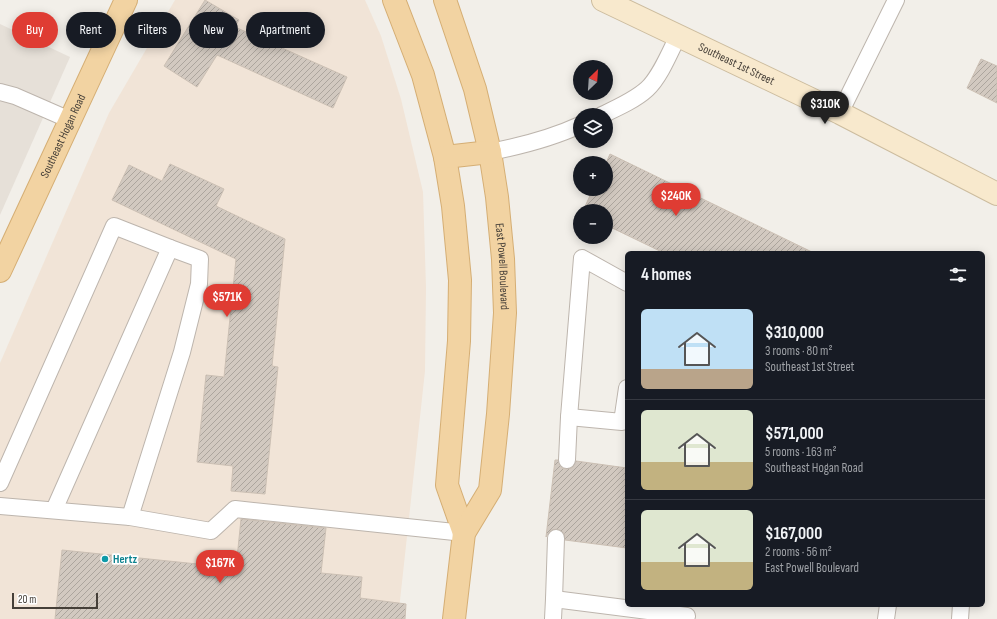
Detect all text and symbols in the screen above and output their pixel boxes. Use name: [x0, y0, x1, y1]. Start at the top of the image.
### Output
chip: Buy: [12, 12, 58, 48]
chip: Rent: [66, 12, 116, 48]
chip: Filters: [124, 12, 181, 48]
chip: New: [189, 12, 238, 48]
chip: Apartment: [246, 12, 325, 48]
street label: Southeast 1st Street: [696, 40, 777, 89]
north arrow: [573, 60, 613, 100]
map controls: [573, 60, 613, 244]
pin: $310K: [797, 91, 853, 125]
street label: Southeast Hogan Road: [37, 92, 89, 180]
text: $310K: [810, 96, 840, 112]
button: layers: [573, 108, 613, 148]
button: +: [573, 156, 613, 196]
pin: $240K: [648, 183, 704, 217]
text: $240K: [661, 188, 691, 204]
button: −: [573, 204, 613, 244]
street label: East Powell Boulevard: [492, 223, 512, 310]
icon: filters: [947, 264, 969, 286]
text: 4 homes: [641, 265, 692, 285]
pin: $571K: [199, 284, 255, 318]
text: $571K: [212, 289, 242, 305]
text: $310,000: [765, 323, 824, 343]
icon: home: [673, 325, 721, 373]
text: 3 rooms · 80 m²: [765, 343, 833, 359]
text: Southeast 1st Street: [765, 359, 855, 375]
text: $571,000: [765, 424, 824, 444]
icon: home: [673, 426, 721, 474]
text: 5 rooms · 163 m²: [765, 444, 836, 460]
text: Southeast Hogan Road: [765, 460, 863, 476]
text: $167,000: [765, 524, 822, 544]
icon: home: [673, 526, 721, 574]
text: 2 rooms · 56 m²: [765, 544, 832, 560]
pin: $167K: [192, 550, 248, 584]
place label: Hertz: [113, 552, 137, 567]
marker: Hertz: [100, 554, 110, 564]
text: $167K: [205, 555, 235, 571]
text: East Powell Boulevard: [765, 560, 859, 576]
scale bar: [12, 591, 98, 610]
text: 20 m: [18, 593, 36, 606]

